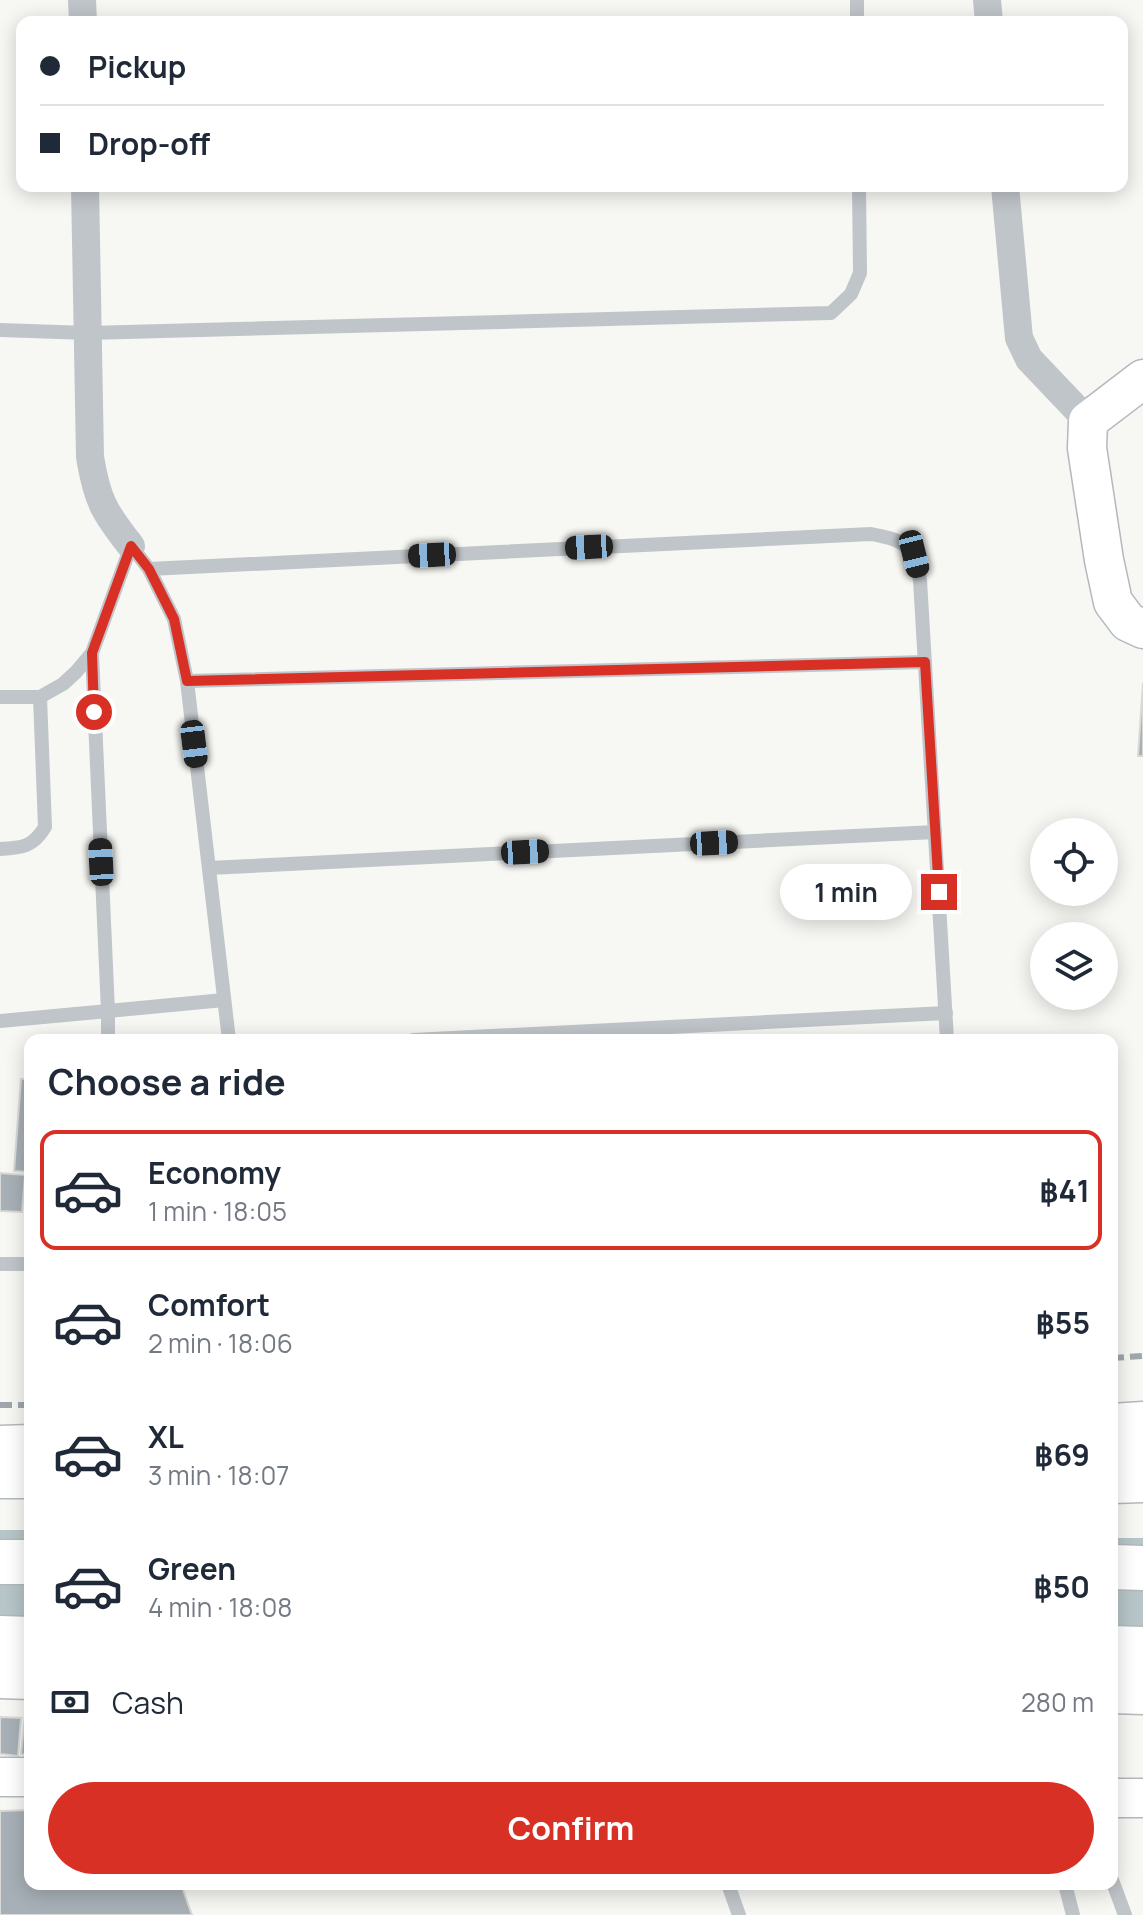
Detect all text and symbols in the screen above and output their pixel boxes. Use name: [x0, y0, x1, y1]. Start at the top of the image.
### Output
text: Pickup: [88, 46, 186, 87]
text: Drop-off: [88, 123, 210, 164]
car: [897, 528, 931, 580]
car: [564, 534, 614, 560]
car: [407, 542, 457, 568]
route start: [76, 694, 112, 730]
car: [179, 719, 209, 769]
map controls: [1030, 818, 1118, 1010]
button: locate: [1030, 818, 1118, 906]
car: [689, 830, 739, 856]
car: [88, 837, 114, 887]
car: [500, 839, 550, 865]
callout: 1 min: [779, 864, 911, 920]
text: 1 min: [814, 874, 878, 910]
route end: [921, 874, 957, 910]
button: layers: [1030, 922, 1118, 1010]
text: Choose a ride: [48, 1057, 286, 1106]
text: Economy: [148, 1152, 281, 1193]
icon: car: [52, 1154, 124, 1226]
text: ฿41: [1040, 1170, 1090, 1211]
text: 1 min · 18:05: [148, 1193, 287, 1229]
text: Comfort: [148, 1284, 270, 1325]
icon: car: [52, 1286, 124, 1358]
text: ฿55: [1036, 1302, 1090, 1343]
text: 2 min · 18:06: [148, 1325, 293, 1361]
text: XL: [148, 1416, 184, 1457]
icon: car: [52, 1418, 124, 1490]
text: ฿69: [1034, 1434, 1090, 1475]
text: 3 min · 18:07: [148, 1457, 289, 1493]
text: Green: [148, 1548, 236, 1589]
icon: car: [52, 1550, 124, 1622]
text: ฿50: [1034, 1566, 1090, 1607]
text: 4 min · 18:08: [148, 1589, 292, 1625]
icon: cash: [48, 1680, 92, 1724]
text: Cash: [112, 1682, 184, 1723]
text: 280 m: [1021, 1684, 1094, 1720]
button: Confirm: [48, 1782, 1094, 1874]

